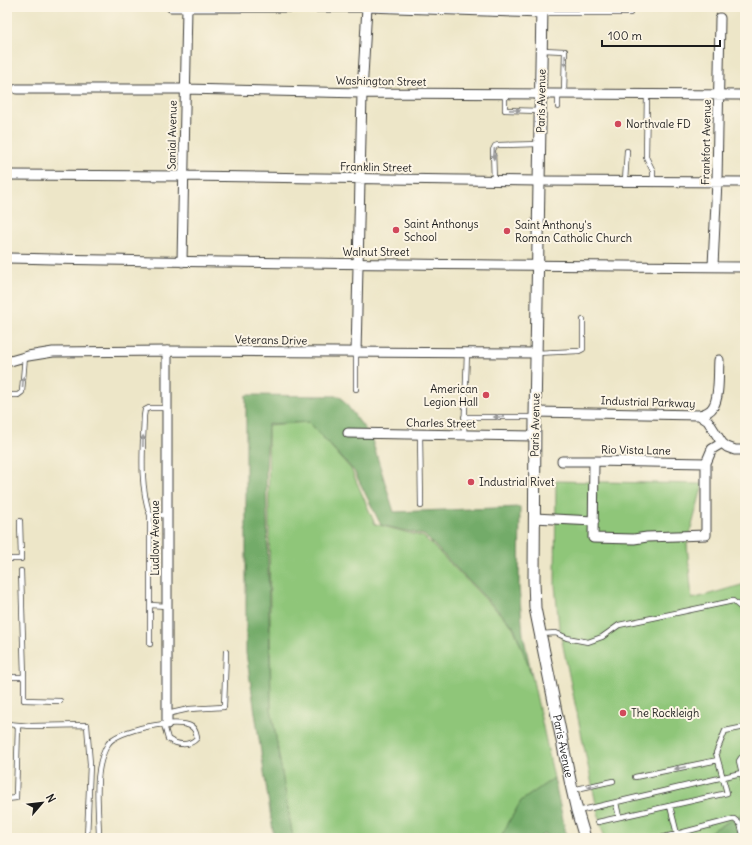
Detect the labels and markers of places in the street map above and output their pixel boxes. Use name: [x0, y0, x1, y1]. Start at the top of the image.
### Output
place label: Northvale FD: [626, 117, 691, 131]
marker: Northvale FD: [613, 119, 623, 129]
place label: Saint Anthonys School: [404, 217, 479, 244]
place label: Saint Anthony's Roman Catholic Church: [515, 218, 632, 245]
marker: Saint Anthonys School: [391, 225, 401, 235]
marker: Saint Anthony's Roman Catholic Church: [502, 226, 512, 236]
place label: American Legion Hall: [424, 382, 478, 409]
marker: American Legion Hall: [481, 390, 491, 400]
place label: Industrial Rivet: [479, 475, 555, 489]
marker: Industrial Rivet: [466, 477, 476, 487]
place label: The Rockleigh: [631, 706, 699, 720]
marker: The Rockleigh: [618, 708, 628, 718]

